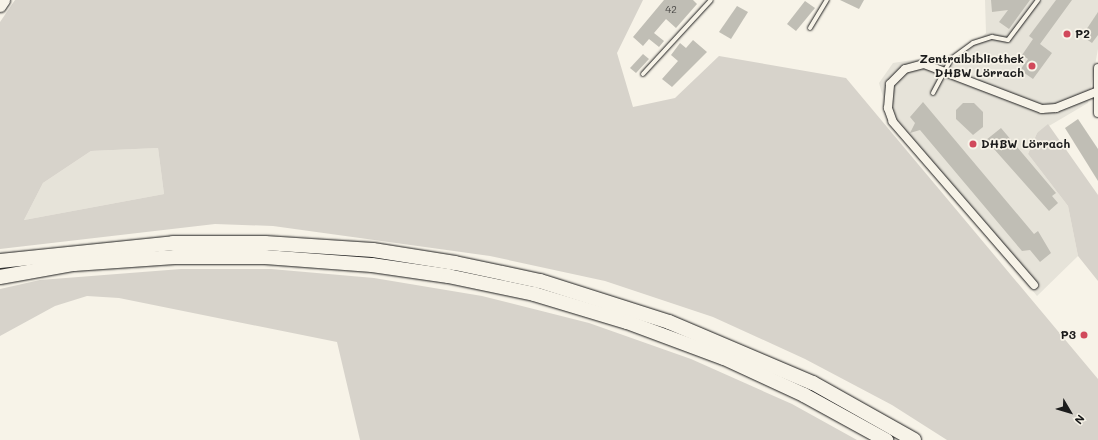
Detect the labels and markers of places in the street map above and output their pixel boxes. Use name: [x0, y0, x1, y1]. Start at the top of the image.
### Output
place label: P2: [1075, 27, 1090, 41]
marker: P2: [1062, 29, 1072, 39]
place label: Zentralbibliothek DHBW Lörrach: [919, 52, 1024, 80]
marker: Zentralbibliothek DHBW Lörrach: [1027, 61, 1037, 71]
place label: DHBW Lörrach: [981, 137, 1070, 151]
marker: DHBW Lörrach: [968, 139, 978, 149]
place label: P3: [1061, 328, 1076, 342]
marker: P3: [1079, 330, 1089, 340]

